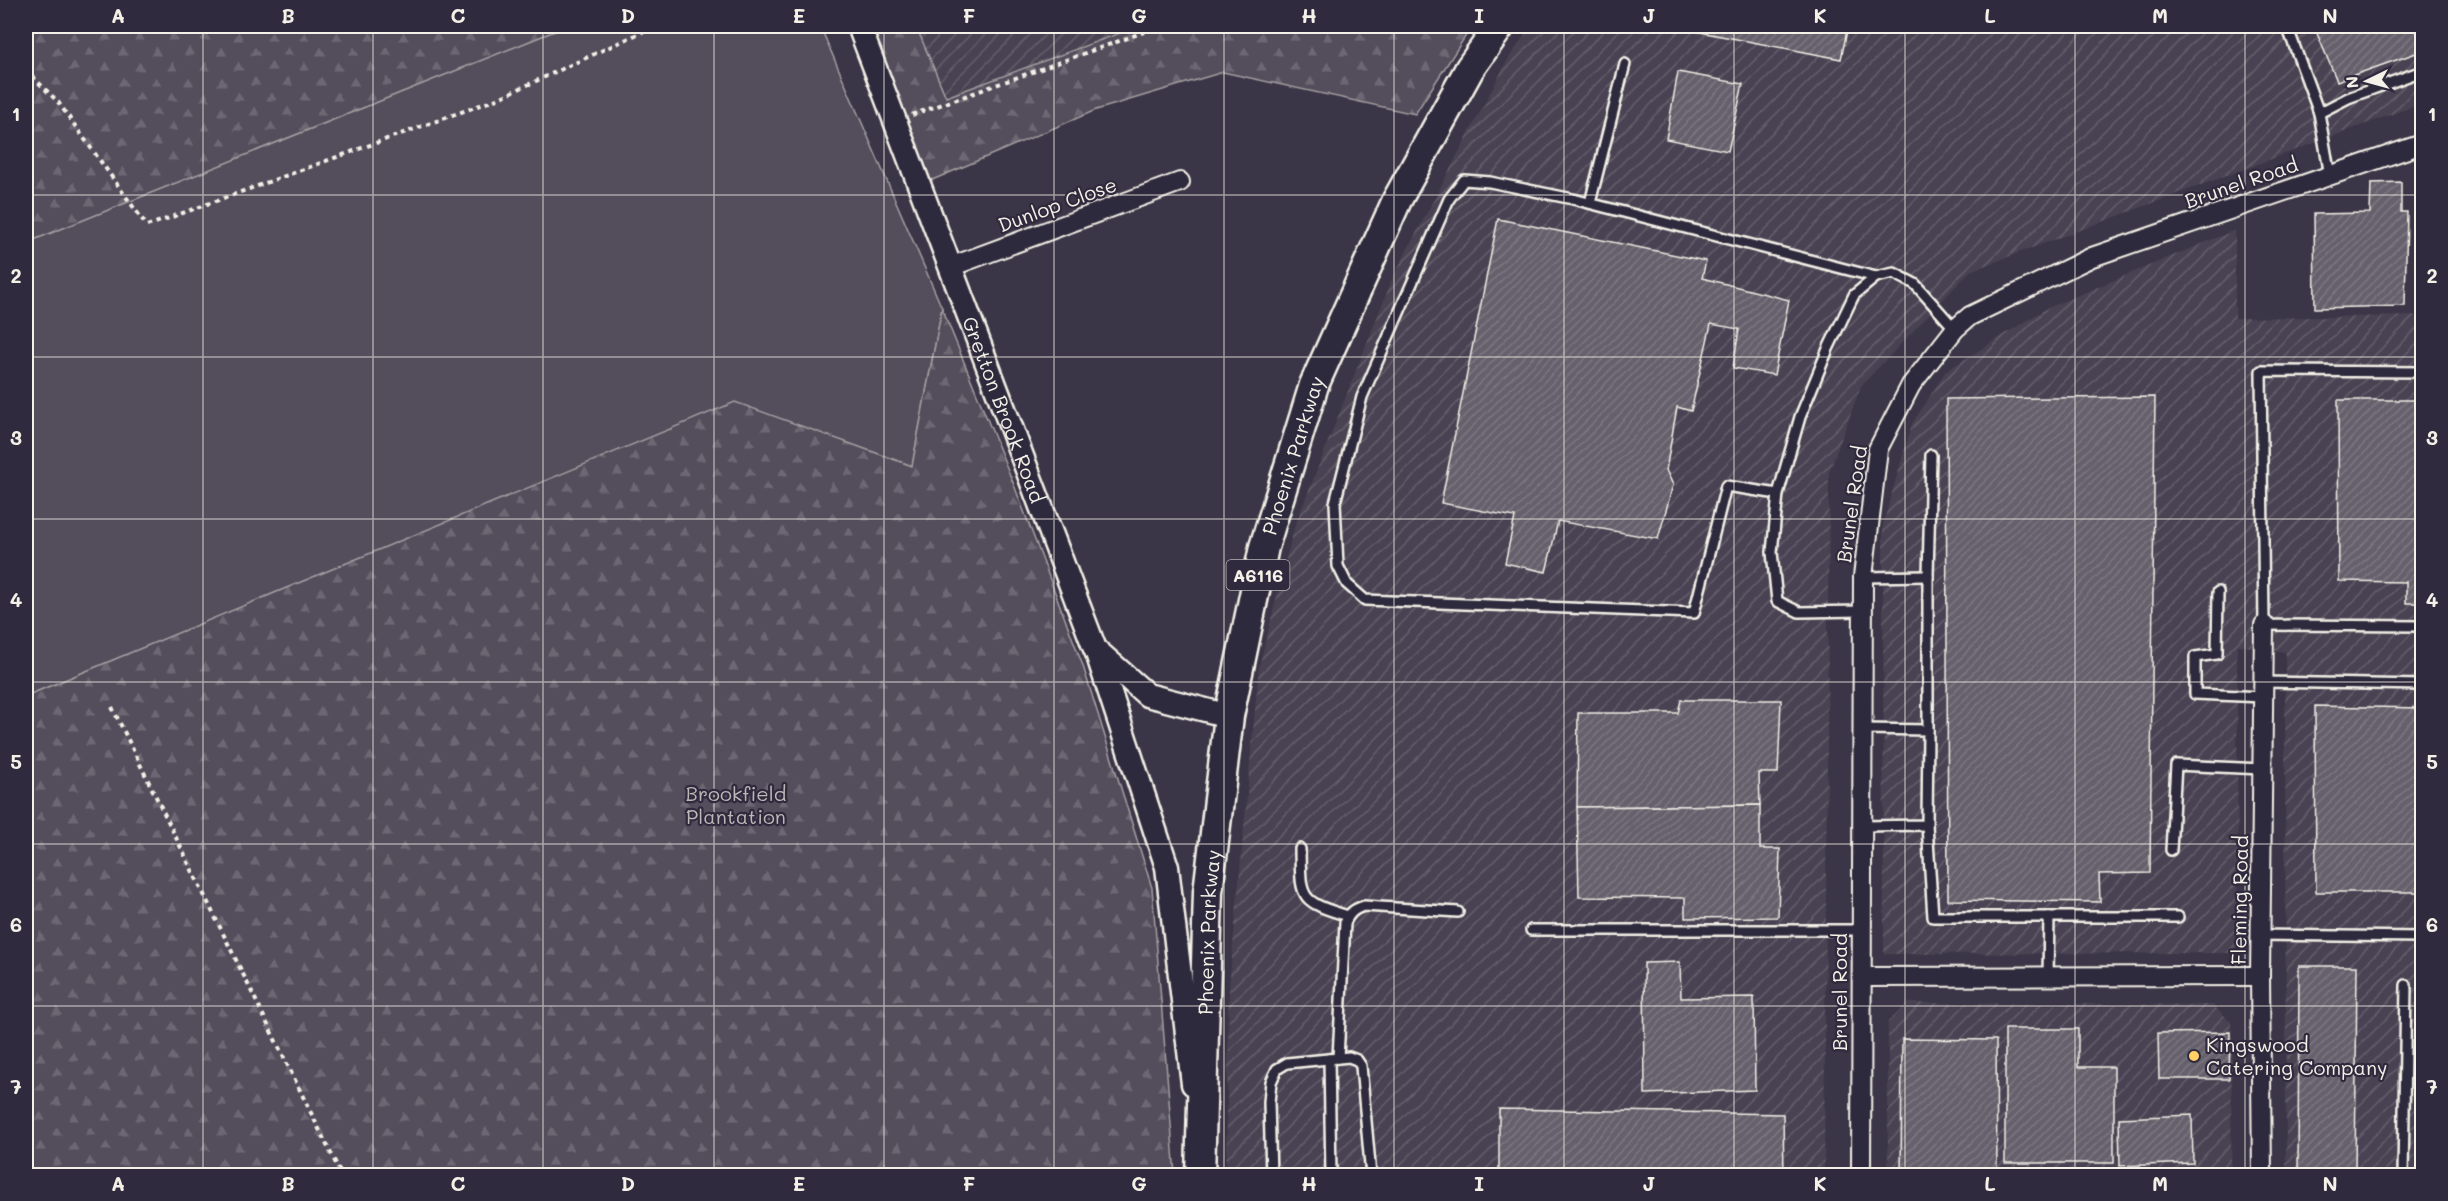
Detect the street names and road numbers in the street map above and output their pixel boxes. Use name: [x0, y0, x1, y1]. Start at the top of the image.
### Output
street label: Brunel Road: [2181, 150, 2301, 214]
street label: Dunlop Close: [994, 170, 1120, 238]
street label: Gretton Brook Road: [957, 313, 1051, 506]
street label: Phoenix Parkway: [1256, 371, 1330, 538]
street label: Brunel Road: [1830, 444, 1872, 564]
road number: A6116: [1226, 560, 1290, 590]
street label: Fleming Road: [2225, 835, 2253, 965]
street label: Phoenix Parkway: [1192, 848, 1226, 1015]
street label: Brunel Road: [1826, 933, 1852, 1051]

